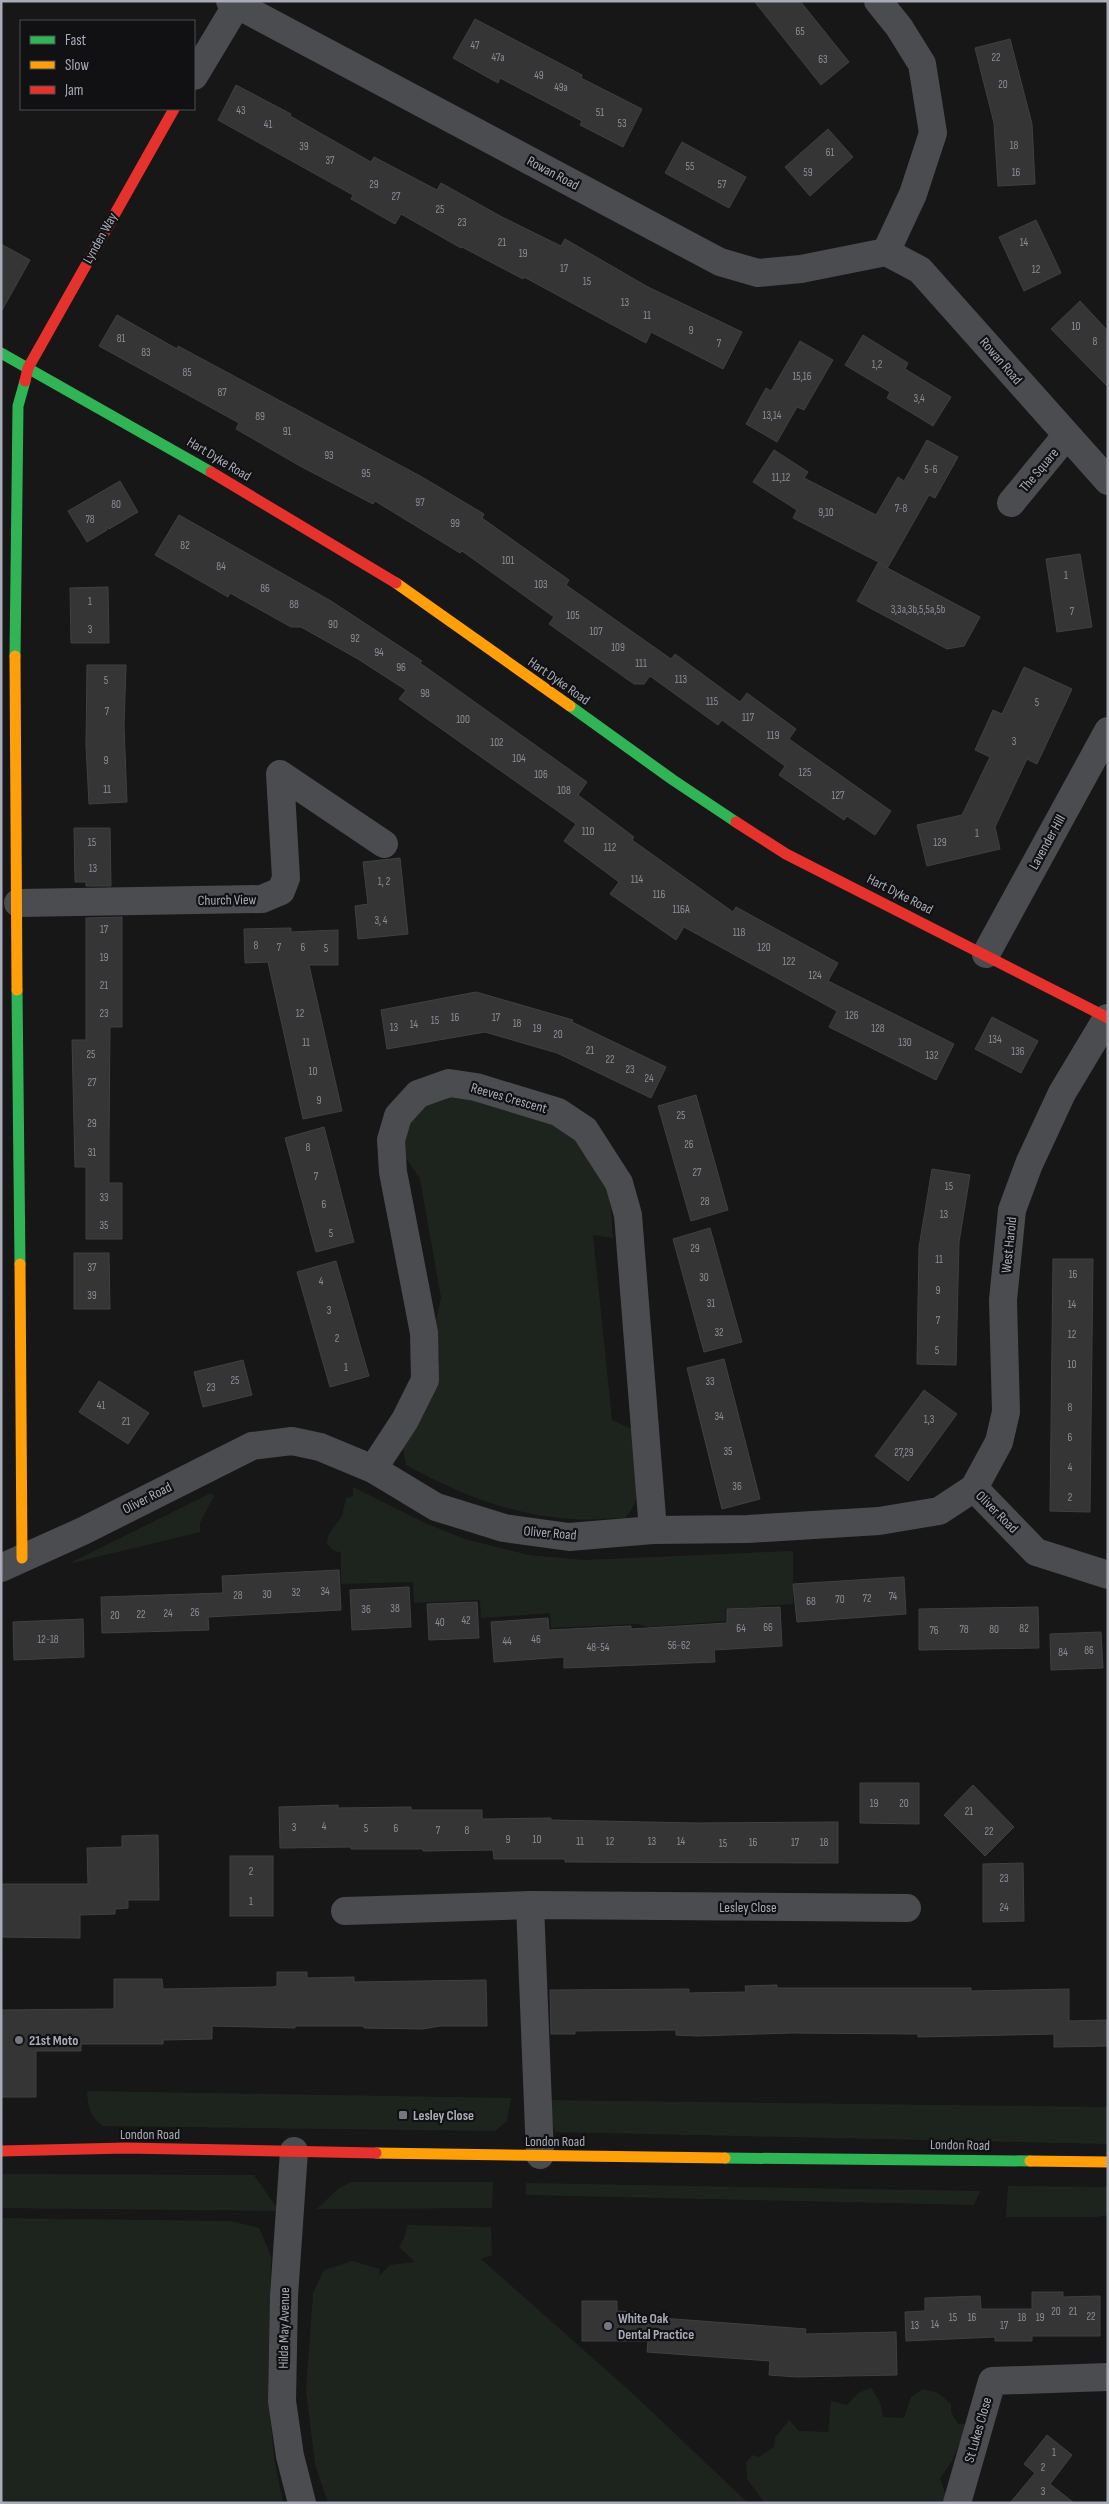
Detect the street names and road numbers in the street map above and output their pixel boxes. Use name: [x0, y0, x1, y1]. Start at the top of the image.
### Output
street label: Rowan Road: [524, 152, 582, 194]
street label: Lynden Way: [79, 209, 121, 266]
street label: Rowan Road: [976, 334, 1026, 388]
street label: Hart Dyke Road: [184, 433, 254, 485]
street label: The Square: [1016, 445, 1062, 495]
street label: Hart Dyke Road: [525, 653, 593, 709]
street label: Lavender Hill: [1025, 812, 1069, 872]
street label: Hart Dyke Road: [864, 870, 936, 918]
street label: Church View: [198, 891, 257, 909]
street label: Reeves Crescent: [469, 1079, 549, 1117]
street label: West Harold: [998, 1216, 1020, 1274]
street label: Oliver Road: [120, 1478, 175, 1518]
street label: Oliver Road: [972, 1487, 1022, 1537]
street label: Oliver Road: [523, 1522, 577, 1544]
street label: Lesley Close: [719, 1899, 777, 1916]
street label: London Road: [120, 2126, 180, 2143]
street label: London Road: [525, 2133, 585, 2150]
street label: London Road: [930, 2136, 990, 2154]
street label: Hilda May Avenue: [275, 2287, 293, 2369]
street label: St Lukes Close: [961, 2395, 995, 2465]

